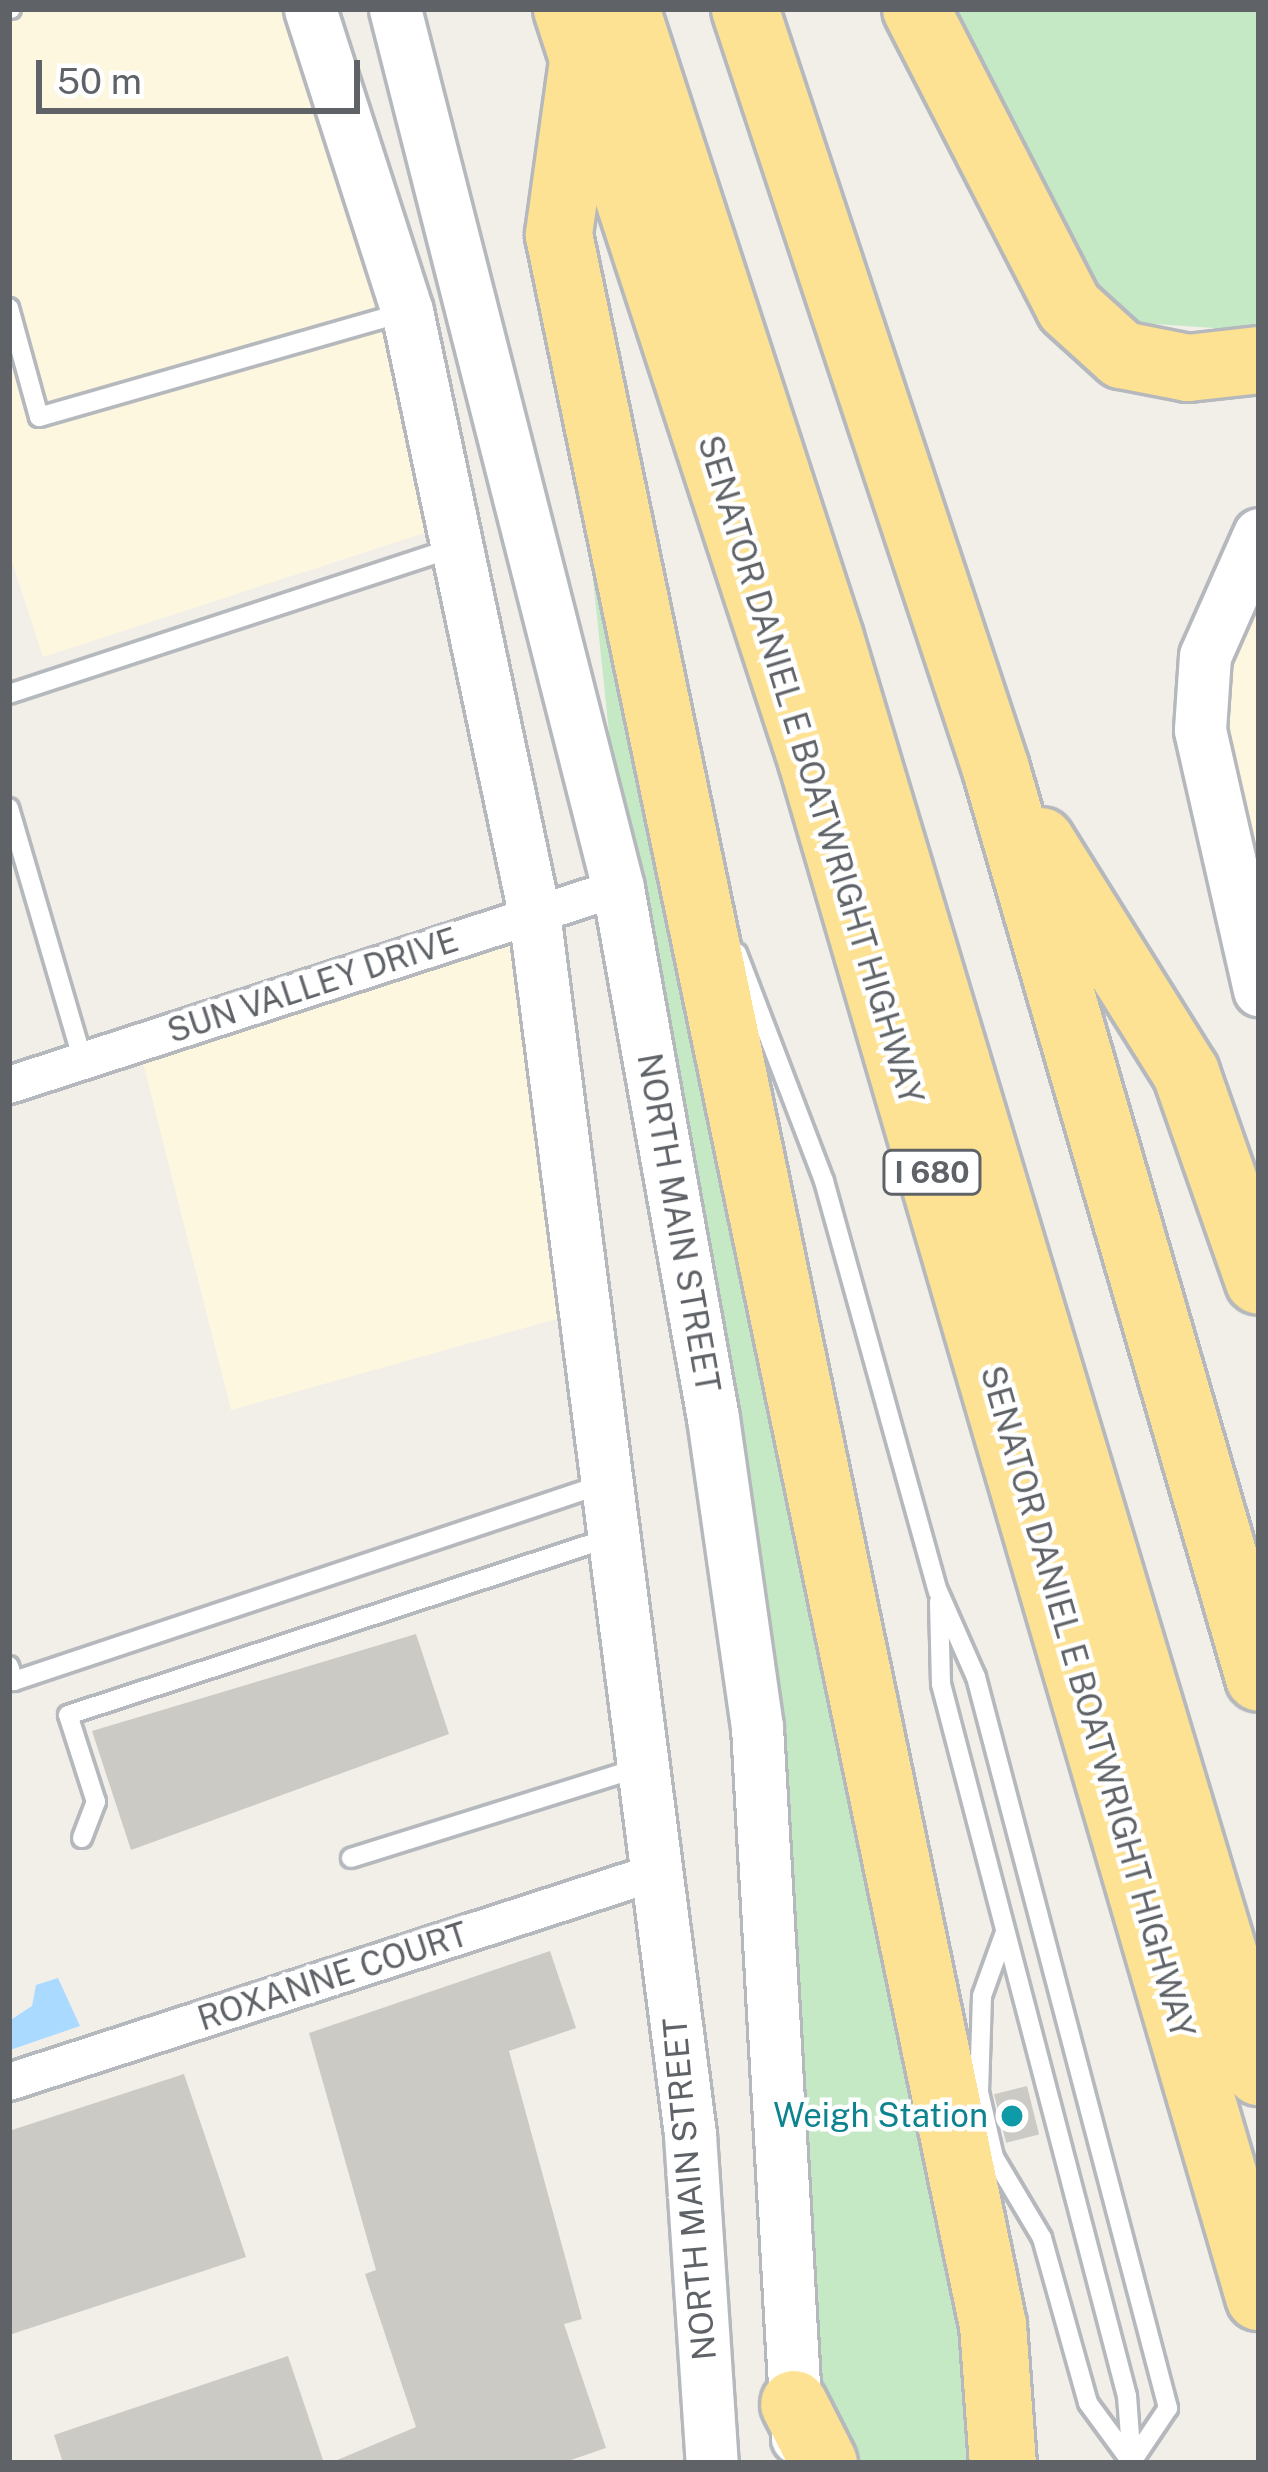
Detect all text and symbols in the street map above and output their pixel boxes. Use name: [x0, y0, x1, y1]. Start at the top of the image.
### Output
scale bar: [42, 36, 366, 110]
text: 50 m: [57, 60, 142, 102]
street label: SENATOR DANIEL E BOATWRIGHT HIGHWAY: [689, 431, 931, 1109]
street label: SUN VALLEY DRIVE: [162, 920, 464, 1052]
street label: NORTH MAIN STREET: [629, 1050, 727, 1396]
road number: I 680: [881, 1148, 983, 1196]
street label: SENATOR DANIEL E BOATWRIGHT HIGHWAY: [972, 1361, 1202, 2043]
street label: ROXANNE COURT: [193, 1915, 473, 2039]
street label: NORTH MAIN STREET: [655, 2016, 725, 2362]
place label: Weigh Station: [773, 2096, 988, 2136]
marker: Weigh Station: [999, 2103, 1025, 2129]

